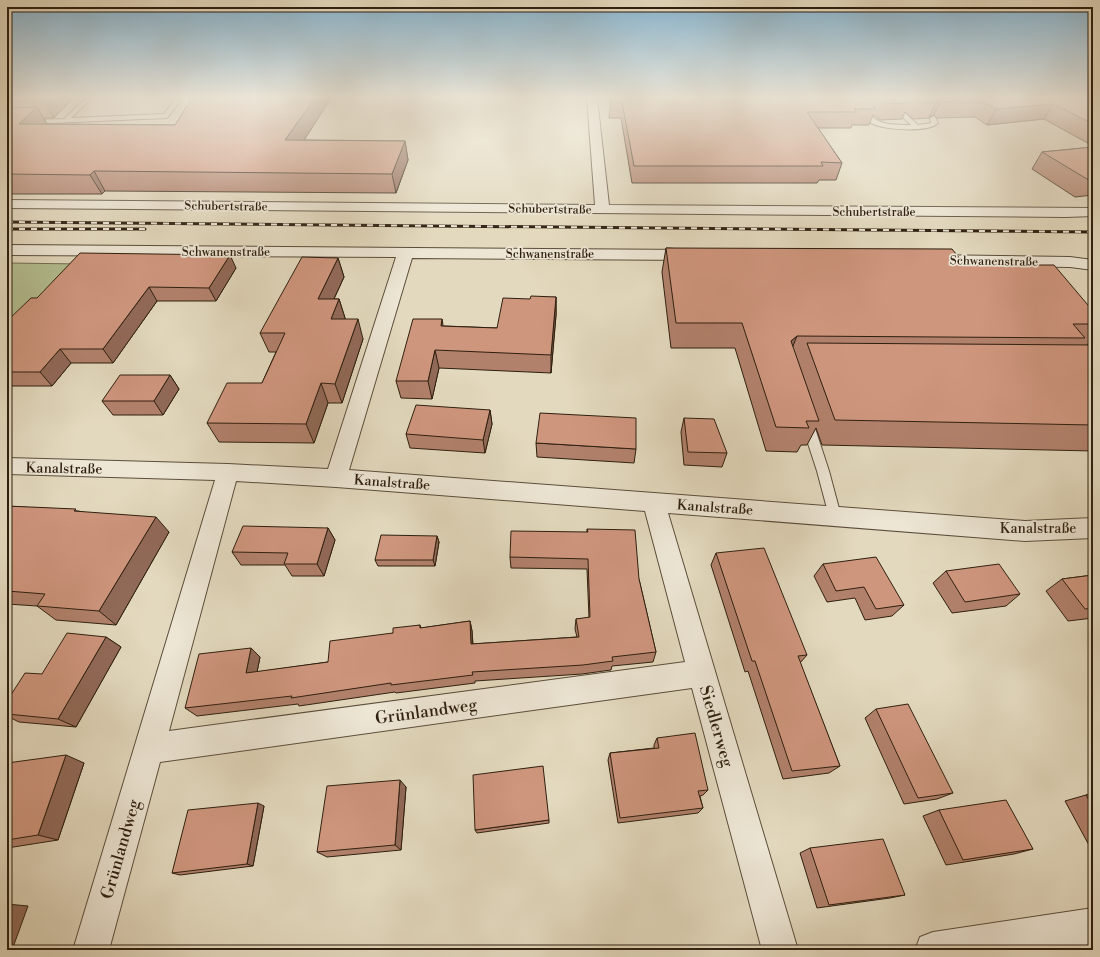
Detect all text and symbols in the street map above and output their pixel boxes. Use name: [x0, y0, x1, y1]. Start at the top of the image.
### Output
street label: Schubertstraße: [184, 198, 268, 215]
street label: Schubertstraße: [508, 201, 592, 218]
street label: Schubertstraße: [832, 205, 916, 220]
street label: Schwanenstraße: [182, 245, 270, 260]
street label: Schwanenstraße: [506, 247, 594, 262]
street label: Schwanenstraße: [950, 253, 1038, 270]
street label: Kanalstraße: [26, 459, 102, 479]
street label: Kanalstraße: [353, 471, 431, 495]
street label: Kanalstraße: [676, 496, 754, 520]
street label: Kanalstraße: [1000, 520, 1076, 538]
street label: Siedlerweg: [694, 683, 738, 770]
street label: Grünlandweg: [374, 694, 479, 730]
street label: Grünlandweg: [96, 797, 146, 902]

